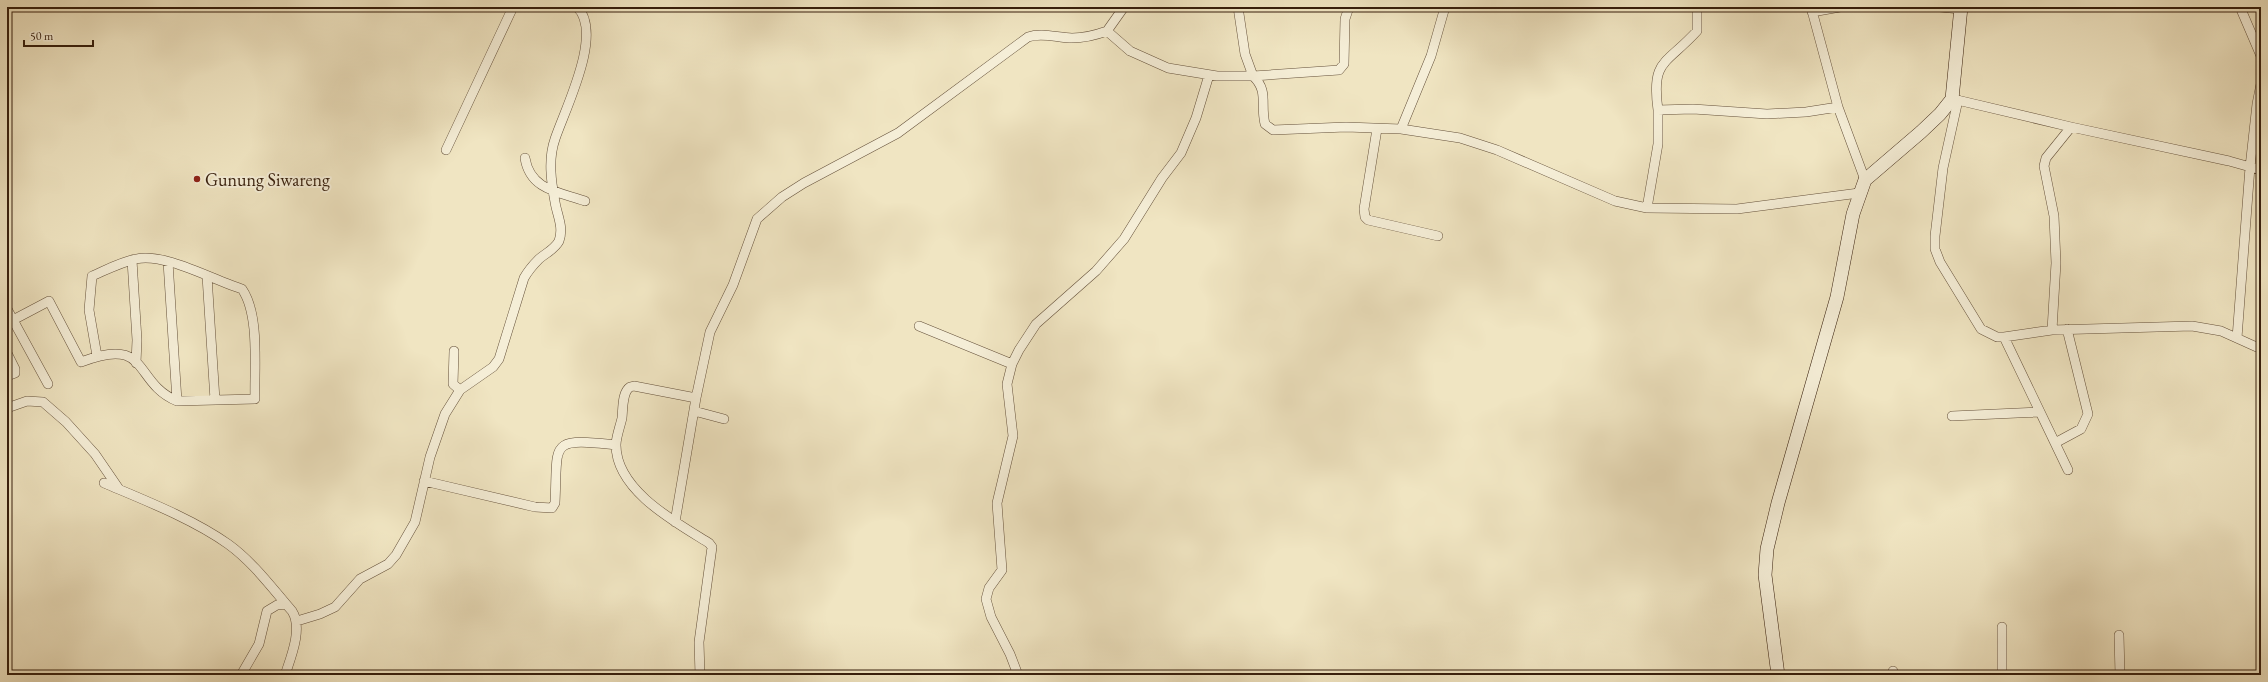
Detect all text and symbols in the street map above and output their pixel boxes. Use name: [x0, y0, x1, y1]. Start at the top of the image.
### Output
scale bar: [24, 22, 93, 48]
text: 50 m: [30, 28, 54, 44]
place label: Gunung Siwareng: [205, 168, 330, 191]
marker: Gunung Siwareng: [192, 174, 202, 184]

